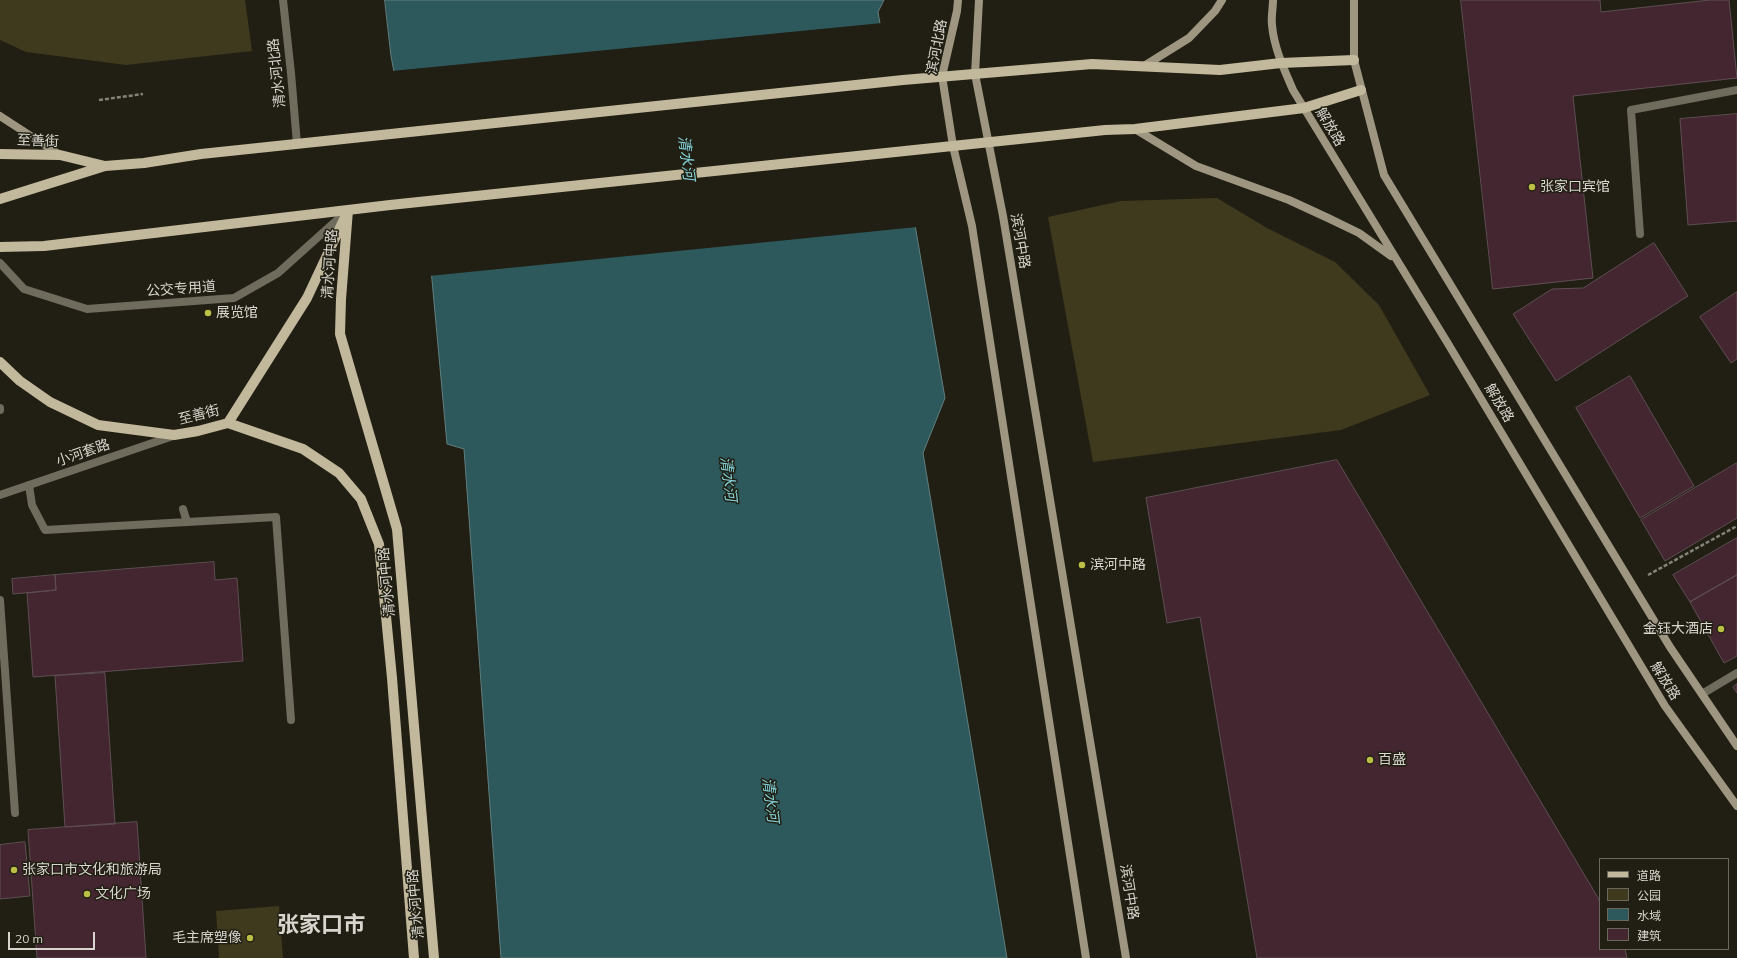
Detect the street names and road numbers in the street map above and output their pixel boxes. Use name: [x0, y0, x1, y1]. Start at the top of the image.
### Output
street label: 滨河北路: [923, 18, 951, 76]
street label: 清水河北路: [265, 37, 289, 109]
street label: 解放路: [1312, 105, 1348, 149]
street label: 至善街: [17, 132, 59, 150]
street label: 滨河中路: [1007, 212, 1033, 270]
street label: 清水河中路: [319, 228, 341, 300]
street label: 公交专用道: [145, 278, 217, 300]
street label: 解放路: [1481, 381, 1517, 425]
street label: 至善街: [177, 402, 221, 428]
street label: 小河套路: [54, 436, 112, 470]
street label: 清水河中路: [376, 546, 398, 618]
street label: 解放路: [1647, 659, 1683, 703]
street label: 滨河中路: [1116, 863, 1142, 921]
street label: 清水河中路: [405, 868, 427, 940]

